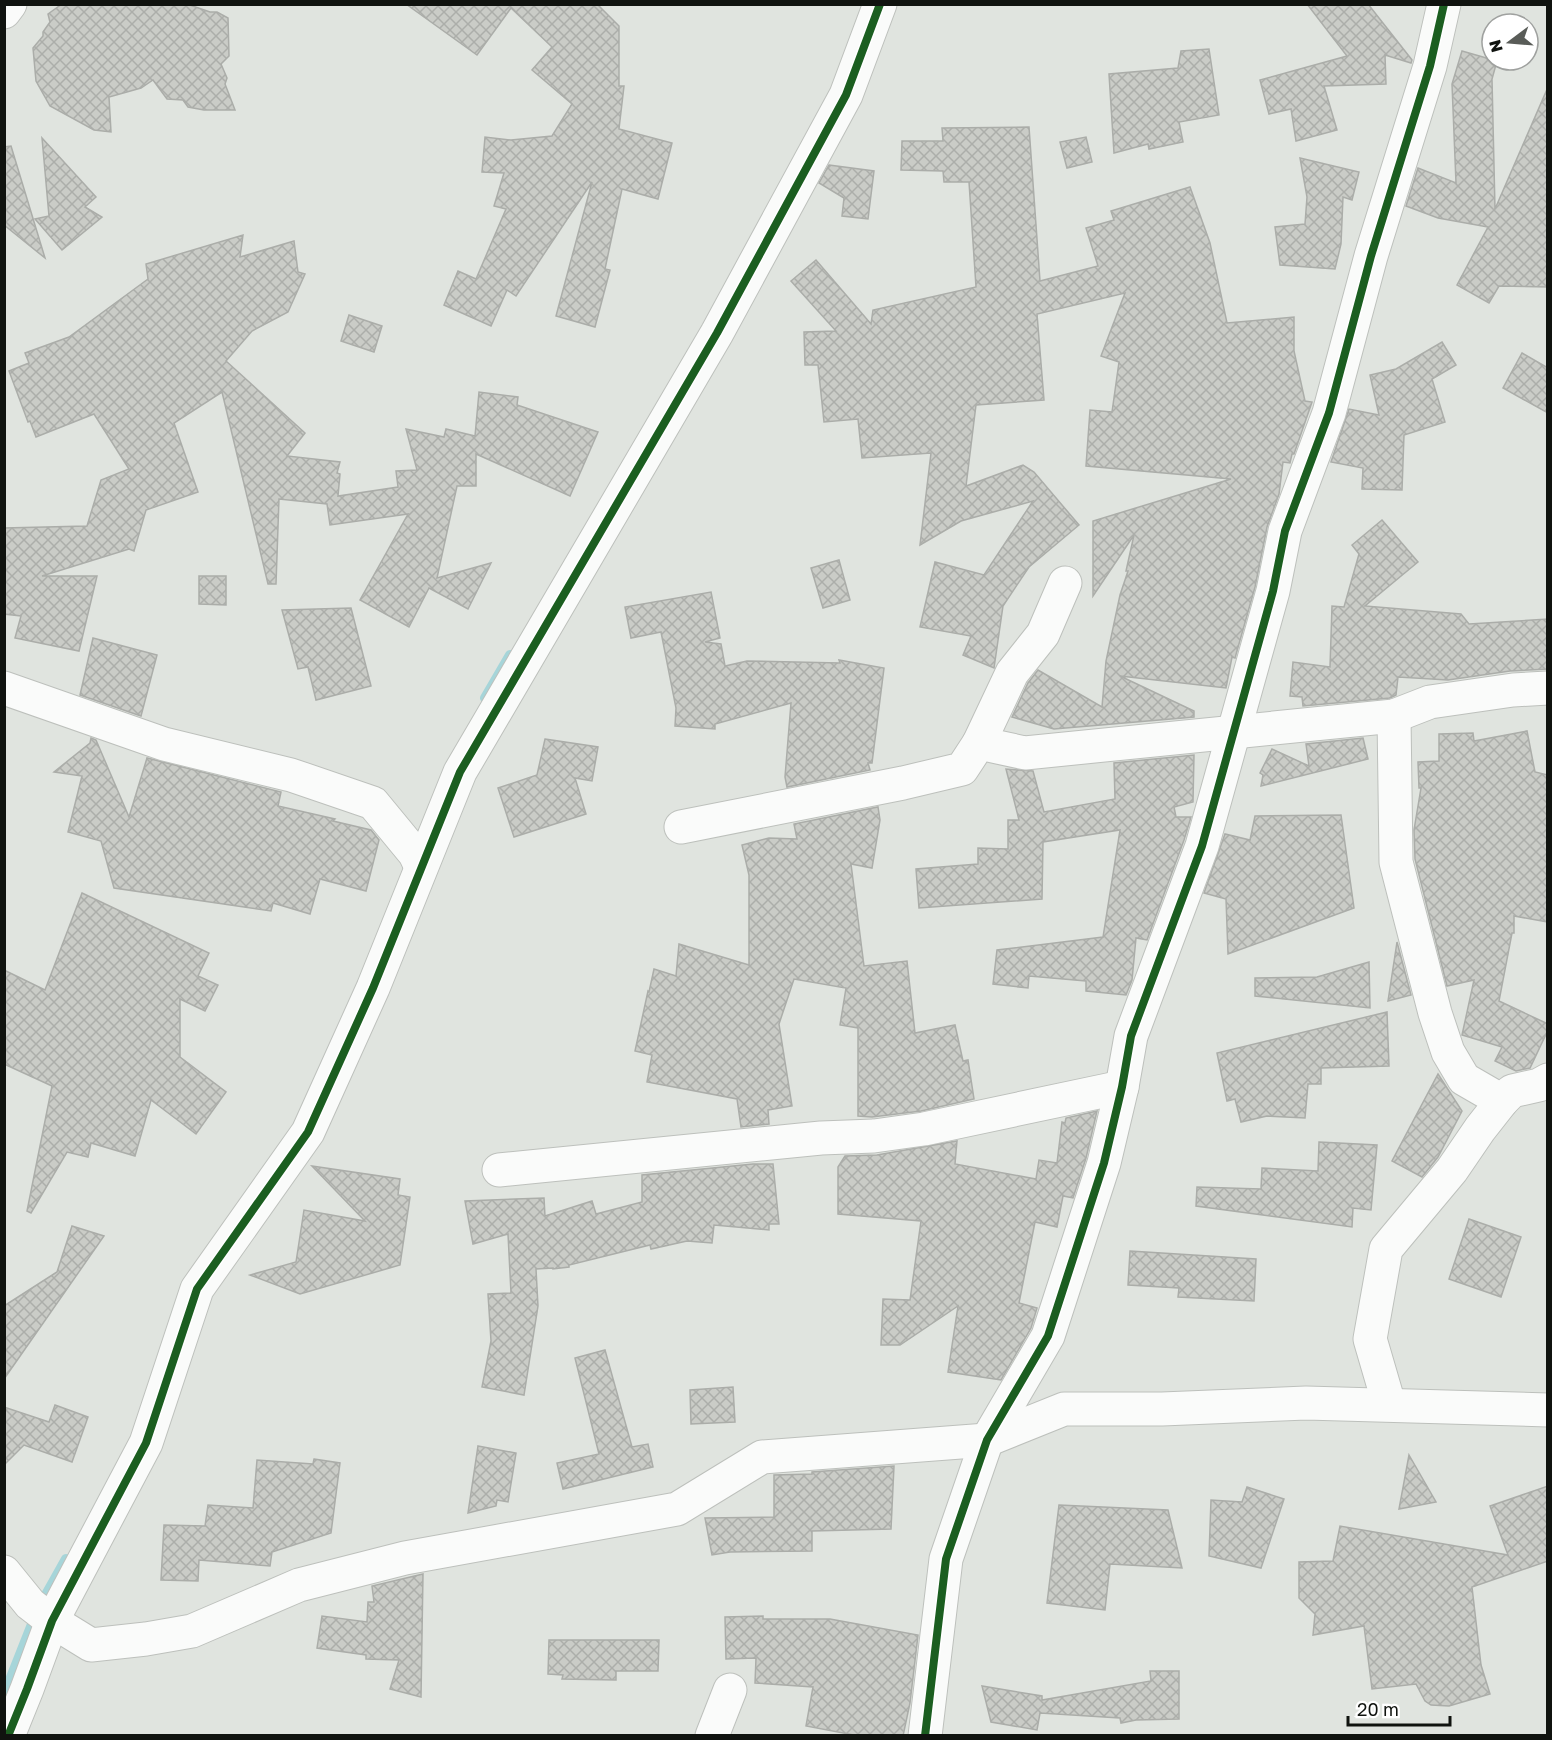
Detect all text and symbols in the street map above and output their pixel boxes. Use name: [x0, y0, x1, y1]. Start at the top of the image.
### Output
north arrow: [1480, 12, 1540, 72]
text: N: [1484, 38, 1507, 55]
scale bar: [1348, 1689, 1450, 1727]
text: 20 m: [1357, 1698, 1399, 1720]

